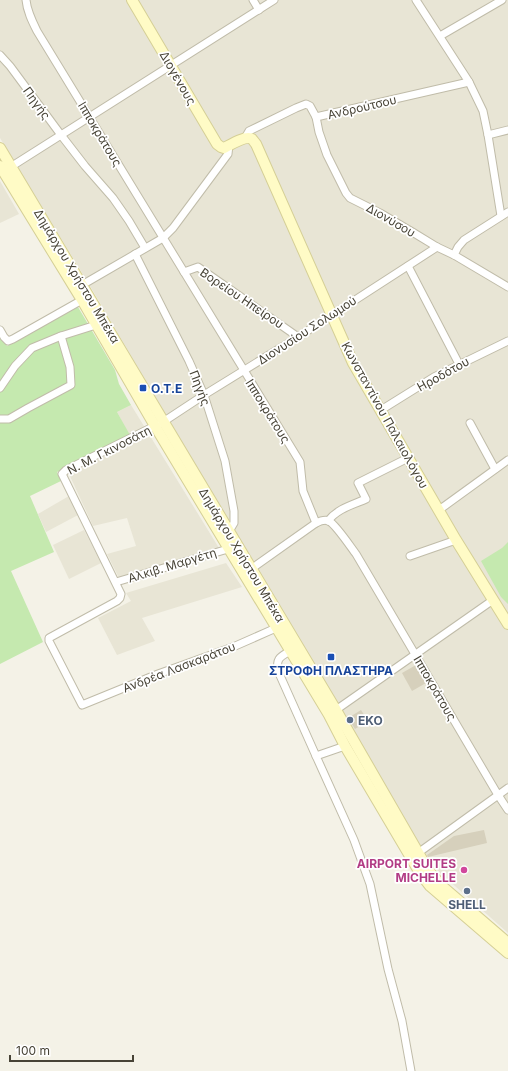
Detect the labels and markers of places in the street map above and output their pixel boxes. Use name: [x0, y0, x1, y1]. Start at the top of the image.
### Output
place label: Ο.Τ.Ε: [151, 381, 182, 396]
marker: Ο.Τ.Ε: [138, 383, 148, 393]
marker: ΣΤΡΟΦΗ ΠΛΑΣΤΗΡΑ: [326, 652, 336, 662]
place label: ΣΤΡΟΦΗ ΠΛΑΣΤΗΡΑ: [269, 663, 393, 678]
place label: ΕΚΟ: [358, 713, 383, 728]
marker: ΕΚΟ: [345, 715, 355, 725]
place label: AIRPORT SUITES MICHELLE: [357, 856, 456, 885]
marker: AIRPORT SUITES MICHELLE: [459, 865, 469, 875]
marker: SHELL: [462, 886, 472, 896]
place label: SHELL: [448, 897, 486, 912]

